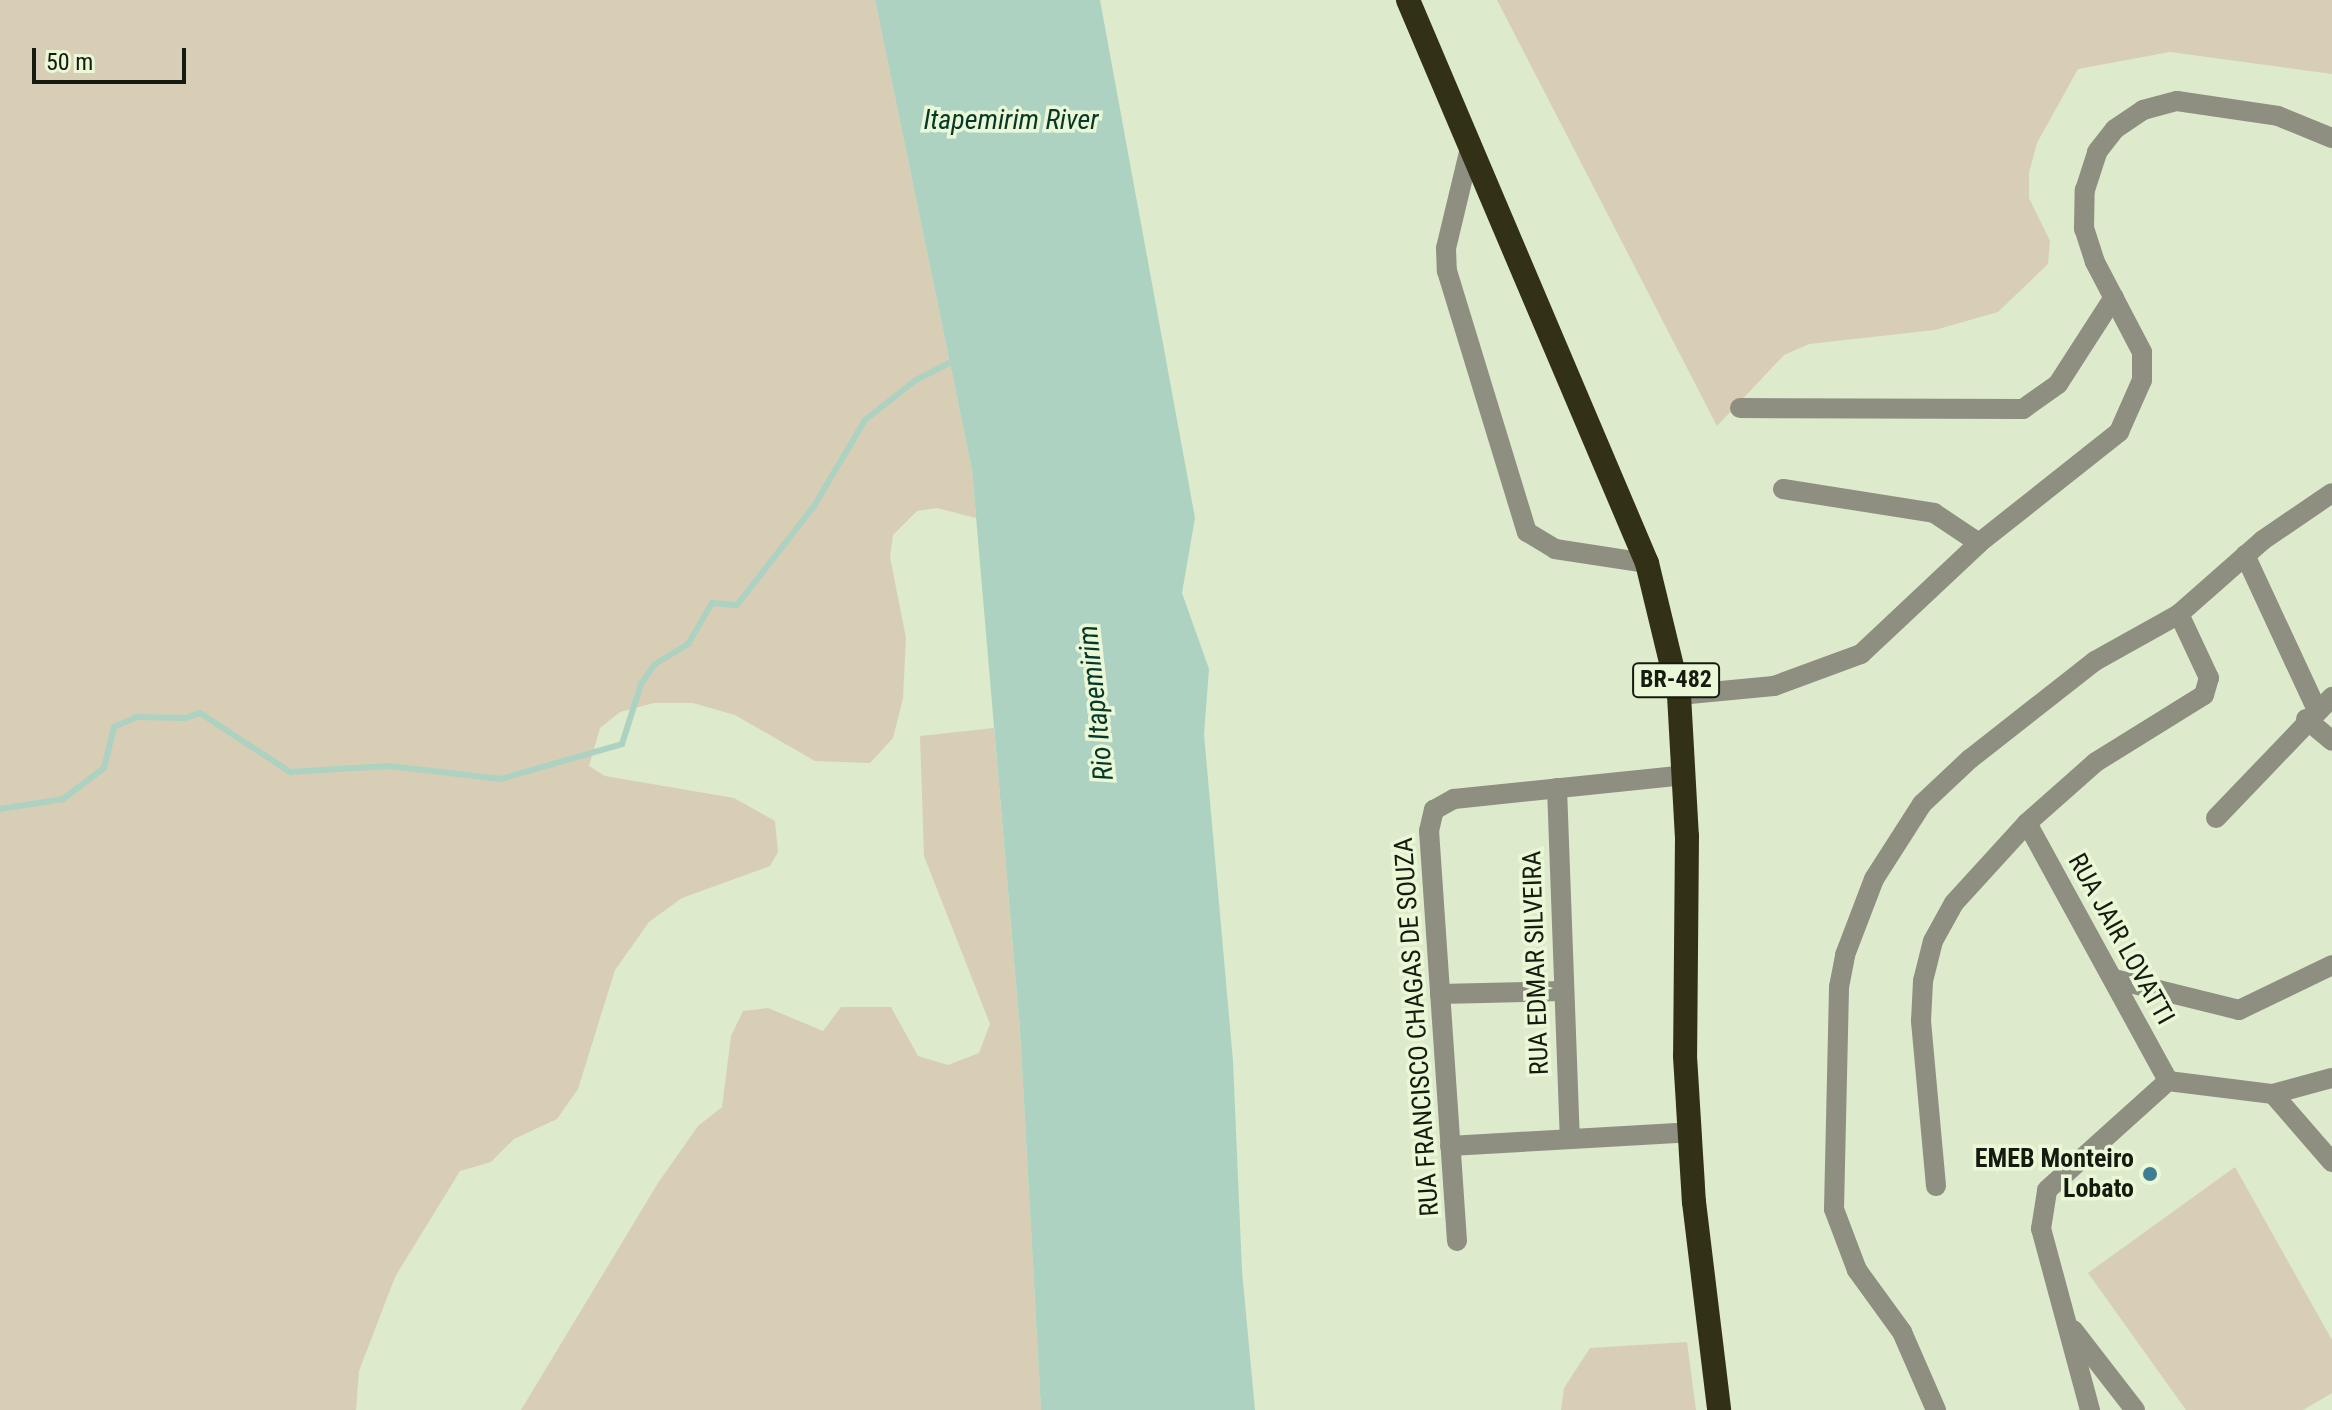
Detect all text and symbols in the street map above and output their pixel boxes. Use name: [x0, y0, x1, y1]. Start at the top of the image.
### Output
scale bar: [36, 32, 190, 82]
text: 50 m: [46, 48, 93, 76]
water label: Itapemirim River: [923, 103, 1099, 137]
water label: Rio Itapemirim: [1071, 624, 1121, 782]
road number: BR-482: [1632, 660, 1720, 700]
street label: RUA FRANCISCO CHAGAS DE SOUZA: [1388, 837, 1446, 1217]
street label: RUA JAIR LOVATTI: [2061, 848, 2181, 1030]
street label: RUA EDMAR SILVEIRA: [1516, 850, 1556, 1076]
place label: EMEB Monteiro Lobato: [1975, 1143, 2134, 1204]
marker: EMEB Monteiro Lobato: [2141, 1165, 2159, 1183]

